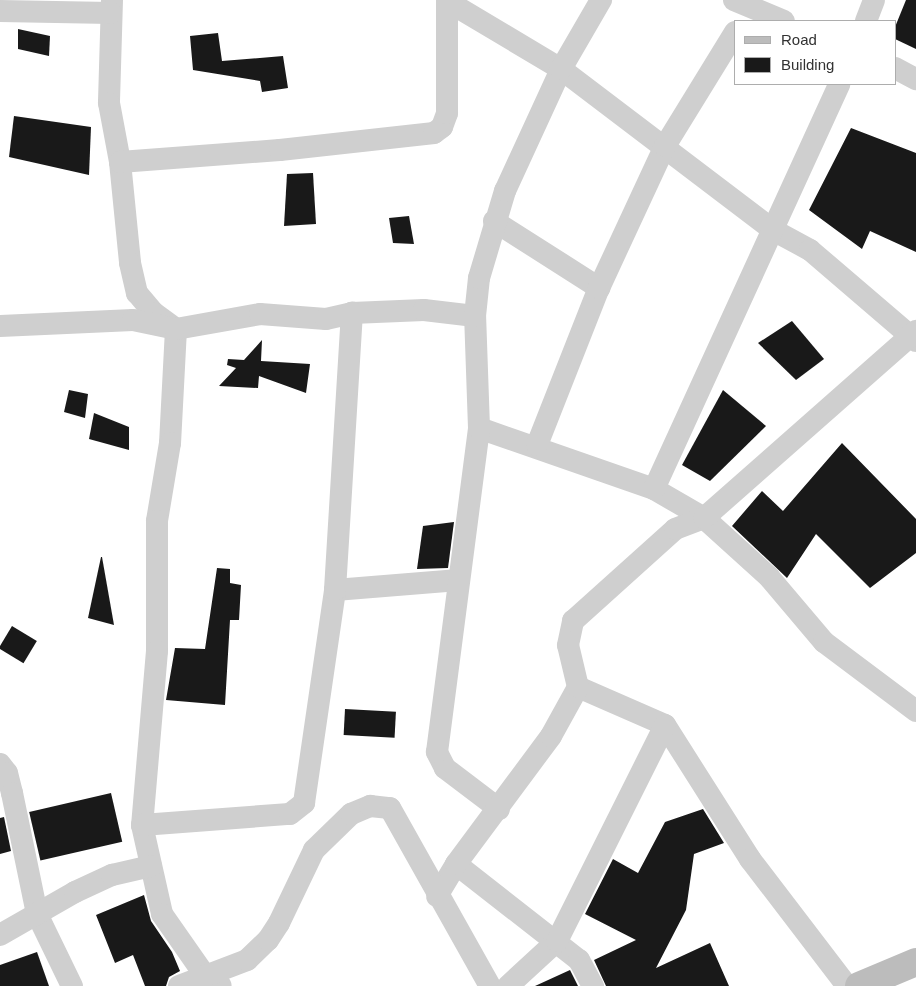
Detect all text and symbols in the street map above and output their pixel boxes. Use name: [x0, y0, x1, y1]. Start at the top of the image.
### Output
legend: [734, 20, 896, 85]
text: Road: [781, 31, 817, 48]
text: Building: [781, 56, 834, 73]

